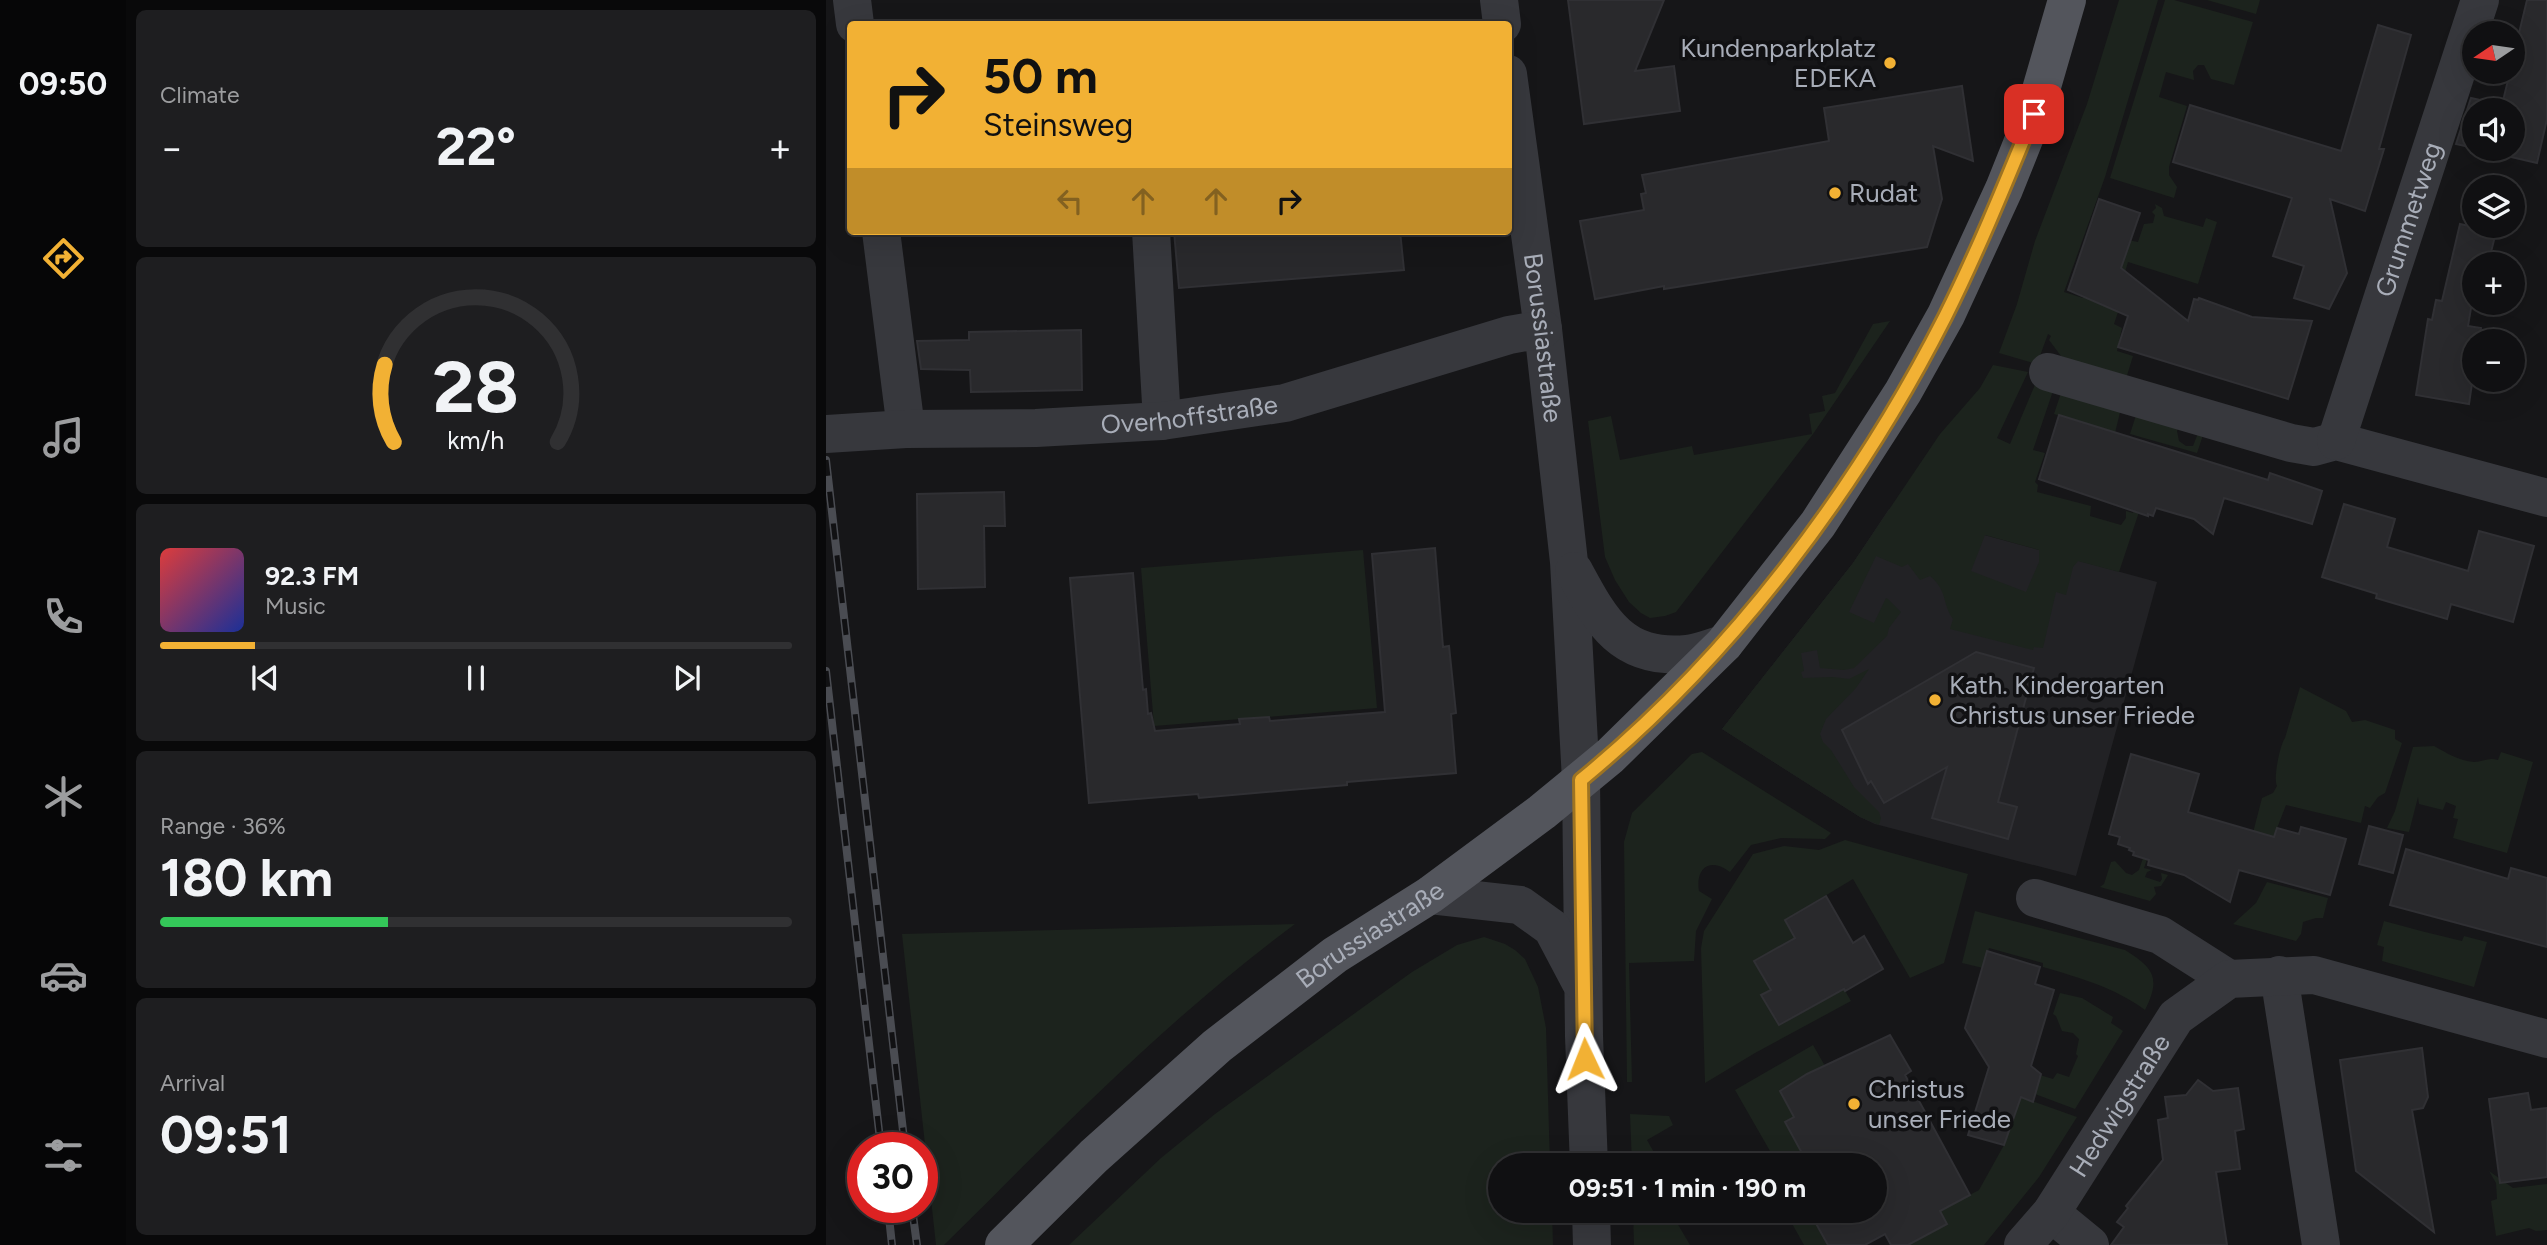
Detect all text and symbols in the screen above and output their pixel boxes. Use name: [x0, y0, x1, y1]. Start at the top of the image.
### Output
north arrow: [2462, 21, 2525, 84]
map controls: [2462, 21, 2525, 392]
place label: Kundenparkplatz EDEKA: [1680, 32, 1876, 94]
text: 50 m: [983, 46, 1098, 105]
icon: right: [868, 49, 959, 140]
marker: Kundenparkplatz EDEKA: [1882, 55, 1898, 71]
text: 09:50: [19, 65, 107, 103]
text: Climate: [160, 81, 239, 109]
pin: [2004, 84, 2064, 144]
icon: arrive: [2015, 95, 2053, 133]
button: sound: [2462, 98, 2525, 161]
text: Steinsweg: [983, 106, 1133, 144]
text: 22°: [436, 116, 516, 178]
text: −: [160, 125, 184, 171]
text: +: [768, 125, 792, 171]
street label: Grummetweg: [2368, 138, 2449, 301]
button: layers: [2462, 175, 2525, 238]
place label: Rudat: [1849, 177, 1918, 209]
icon: left: [1051, 182, 1089, 220]
icon: ahead: [1124, 182, 1162, 220]
icon: ahead: [1197, 182, 1235, 220]
icon: right: [1270, 182, 1308, 220]
marker: Rudat: [1827, 185, 1843, 201]
icon: directions: [39, 234, 88, 283]
street label: Borussiastraße: [1517, 251, 1569, 424]
button: +: [2462, 252, 2525, 315]
button: −: [2462, 329, 2525, 392]
text: 28: [433, 343, 519, 430]
street label: Overhoffstraße: [1100, 388, 1280, 440]
icon: music: [39, 413, 88, 462]
text: km/h: [447, 424, 505, 454]
text: 92.3 FM: [265, 560, 359, 592]
icon: phone: [39, 592, 88, 641]
text: Music: [265, 592, 326, 620]
icon: previous: [246, 659, 284, 697]
icon: pause: [457, 659, 495, 697]
icon: next: [668, 659, 706, 697]
place label: Kath. Kindergarten Christus unser Friede: [1949, 669, 2195, 731]
marker: Kath. Kindergarten Christus unser Friede: [1927, 692, 1943, 708]
icon: climate: [39, 772, 88, 821]
text: Range · 36%: [160, 812, 286, 840]
text: 180 km: [160, 847, 333, 909]
street label: Borussiastraße: [1290, 874, 1450, 995]
icon: car: [39, 951, 88, 1000]
position arrow: [1548, 1022, 1622, 1096]
street label: Hedwigstraße: [2062, 1028, 2177, 1183]
text: Arrival: [160, 1069, 225, 1097]
place label: Christus unser Friede: [1868, 1073, 2011, 1135]
marker: Christus unser Friede: [1846, 1096, 1862, 1112]
text: 09:51: [160, 1104, 292, 1166]
icon: filters: [39, 1131, 88, 1180]
speed limit sign: 30: [847, 1132, 938, 1223]
text: 09:51 · 1 min · 190 m: [1569, 1172, 1806, 1204]

